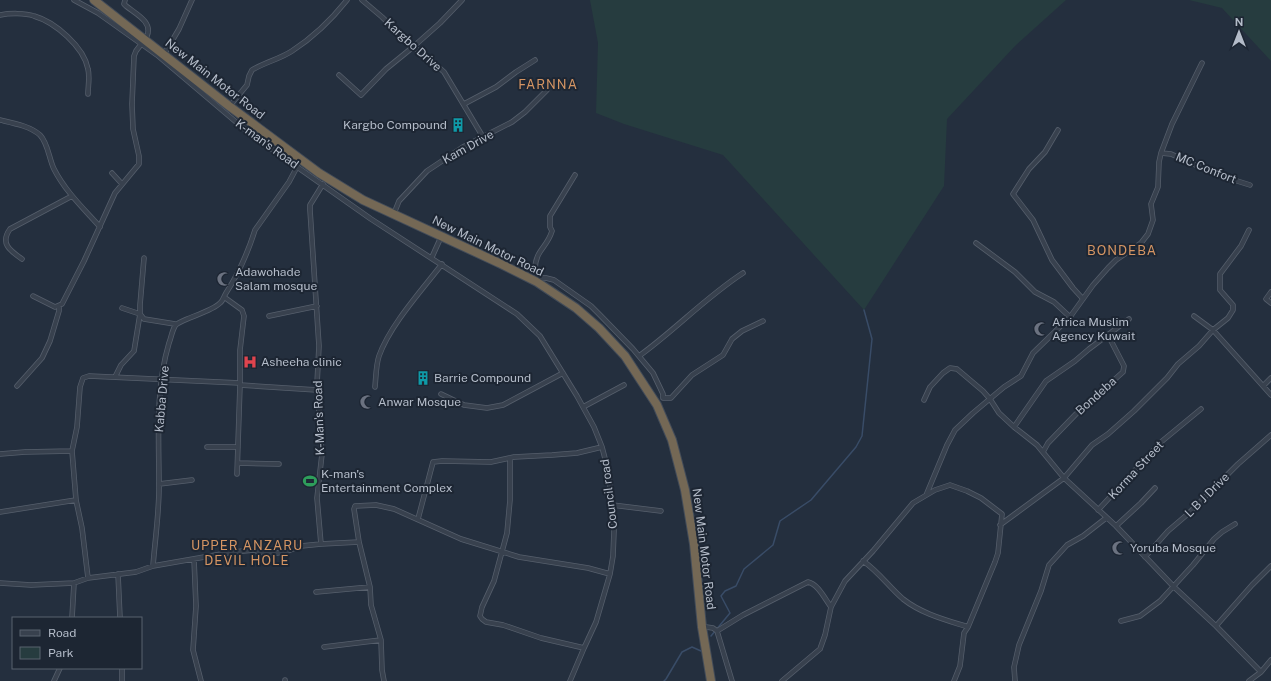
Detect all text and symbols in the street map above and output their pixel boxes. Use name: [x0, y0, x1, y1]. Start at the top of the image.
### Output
north arrow: [1219, 12, 1259, 52]
street label: Kargbo Drive: [381, 16, 445, 74]
text: N: [1235, 16, 1243, 28]
street label: New Main Motor Road: [162, 36, 268, 122]
district label: FARNNA: [518, 77, 578, 92]
street label: K-man's Road: [233, 116, 301, 172]
building icon: Kargbo Compound: [450, 117, 466, 133]
place label: Kargbo Compound: [343, 118, 447, 132]
street label: Kam Drive: [440, 127, 496, 167]
street label: MC Confort: [1174, 149, 1239, 187]
street label: New Main Motor Road: [430, 213, 546, 279]
district label: BONDEBA: [1087, 243, 1157, 258]
place label: Adawohade Salam mosque: [235, 265, 317, 293]
mosque icon: Adawohade Salam mosque: [216, 271, 232, 287]
place label: Africa Muslim Agency Kuwait: [1052, 315, 1136, 343]
mosque icon: Africa Muslim Agency Kuwait: [1033, 321, 1049, 337]
hospital icon: Asheeha clinic: [242, 354, 258, 370]
place label: Asheeha clinic: [261, 355, 342, 369]
street label: Kabba Drive: [152, 365, 172, 433]
building icon: Barrie Compound: [415, 370, 431, 386]
place label: Barrie Compound: [434, 371, 531, 385]
street label: Bondeba: [1073, 374, 1119, 418]
street label: K-Man's Road: [311, 380, 327, 456]
mosque icon: Anwar Mosque: [359, 394, 375, 410]
place label: Anwar Mosque: [378, 395, 461, 409]
street label: Korma Street: [1106, 438, 1167, 502]
street label: Council road: [598, 458, 620, 530]
place label: K-man's Entertainment Complex: [321, 467, 453, 495]
street label: L B J Drive: [1182, 470, 1232, 520]
sports icon: K-man's Entertainment Complex: [302, 473, 318, 489]
street label: New Main Motor Road: [690, 487, 718, 611]
district label: UPPER ANZARU DEVIL HOLE: [191, 538, 303, 568]
mosque icon: Yoruba Mosque: [1111, 540, 1127, 556]
place label: Yoruba Mosque: [1130, 541, 1216, 555]
legend: [12, 617, 142, 669]
text: Road: [48, 626, 76, 640]
text: Park: [48, 646, 74, 660]

